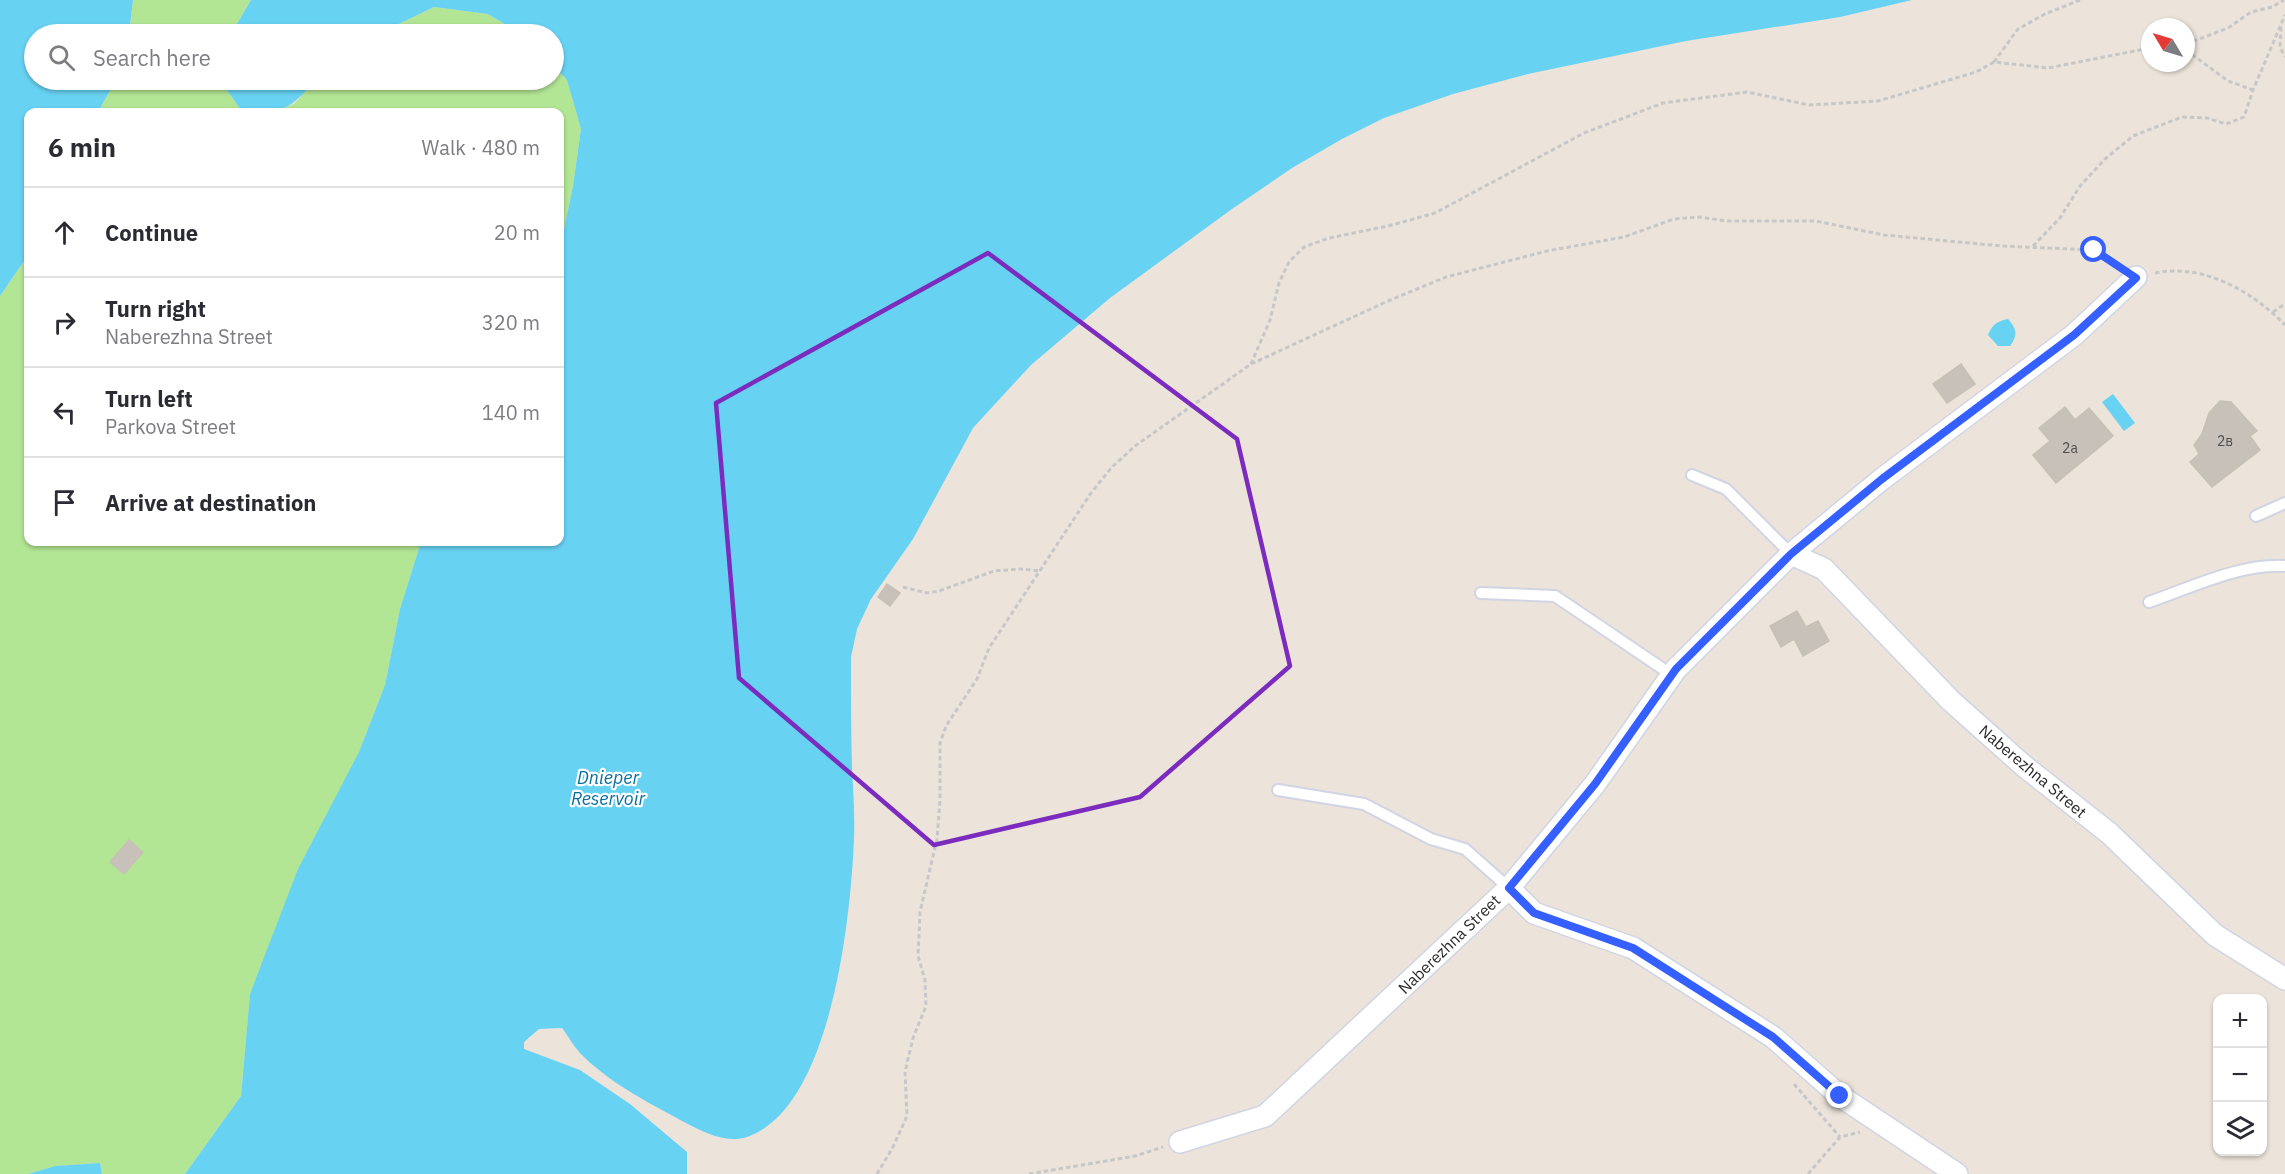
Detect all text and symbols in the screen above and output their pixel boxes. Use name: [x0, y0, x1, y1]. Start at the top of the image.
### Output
north arrow: [2141, 18, 2195, 72]
search box: [24, 24, 564, 90]
icon: search: [45, 41, 78, 74]
text: Search here: [93, 43, 211, 72]
text: 6 min: [48, 130, 116, 164]
text: Walk · 480 m: [422, 134, 540, 161]
icon: ahead: [48, 216, 81, 249]
text: Continue: [105, 218, 198, 247]
text: 20 m: [494, 219, 540, 246]
route start: [2080, 236, 2106, 262]
text: Turn right: [105, 294, 206, 323]
icon: right: [48, 306, 81, 339]
text: 320 m: [482, 309, 540, 336]
text: Naberezhna Street: [105, 323, 273, 350]
text: Turn left: [105, 384, 193, 413]
icon: left: [48, 396, 81, 429]
text: 140 m: [482, 399, 540, 426]
text: Parkova Street: [105, 413, 236, 440]
house number: 2в: [2217, 432, 2233, 450]
house number: 2а: [2062, 439, 2078, 457]
icon: arrive: [48, 486, 81, 519]
text: Arrive at destination: [105, 488, 316, 517]
street label: Naberezhna Street: [1975, 720, 2091, 822]
water label: Dnieper Reservoir: [571, 766, 645, 810]
street label: Naberezhna Street: [1394, 890, 1504, 998]
map controls: [2213, 994, 2267, 1156]
button: +: [2213, 994, 2267, 1048]
button: −: [2213, 1048, 2267, 1102]
route end: [1826, 1082, 1852, 1108]
button: layers: [2213, 1102, 2267, 1156]

